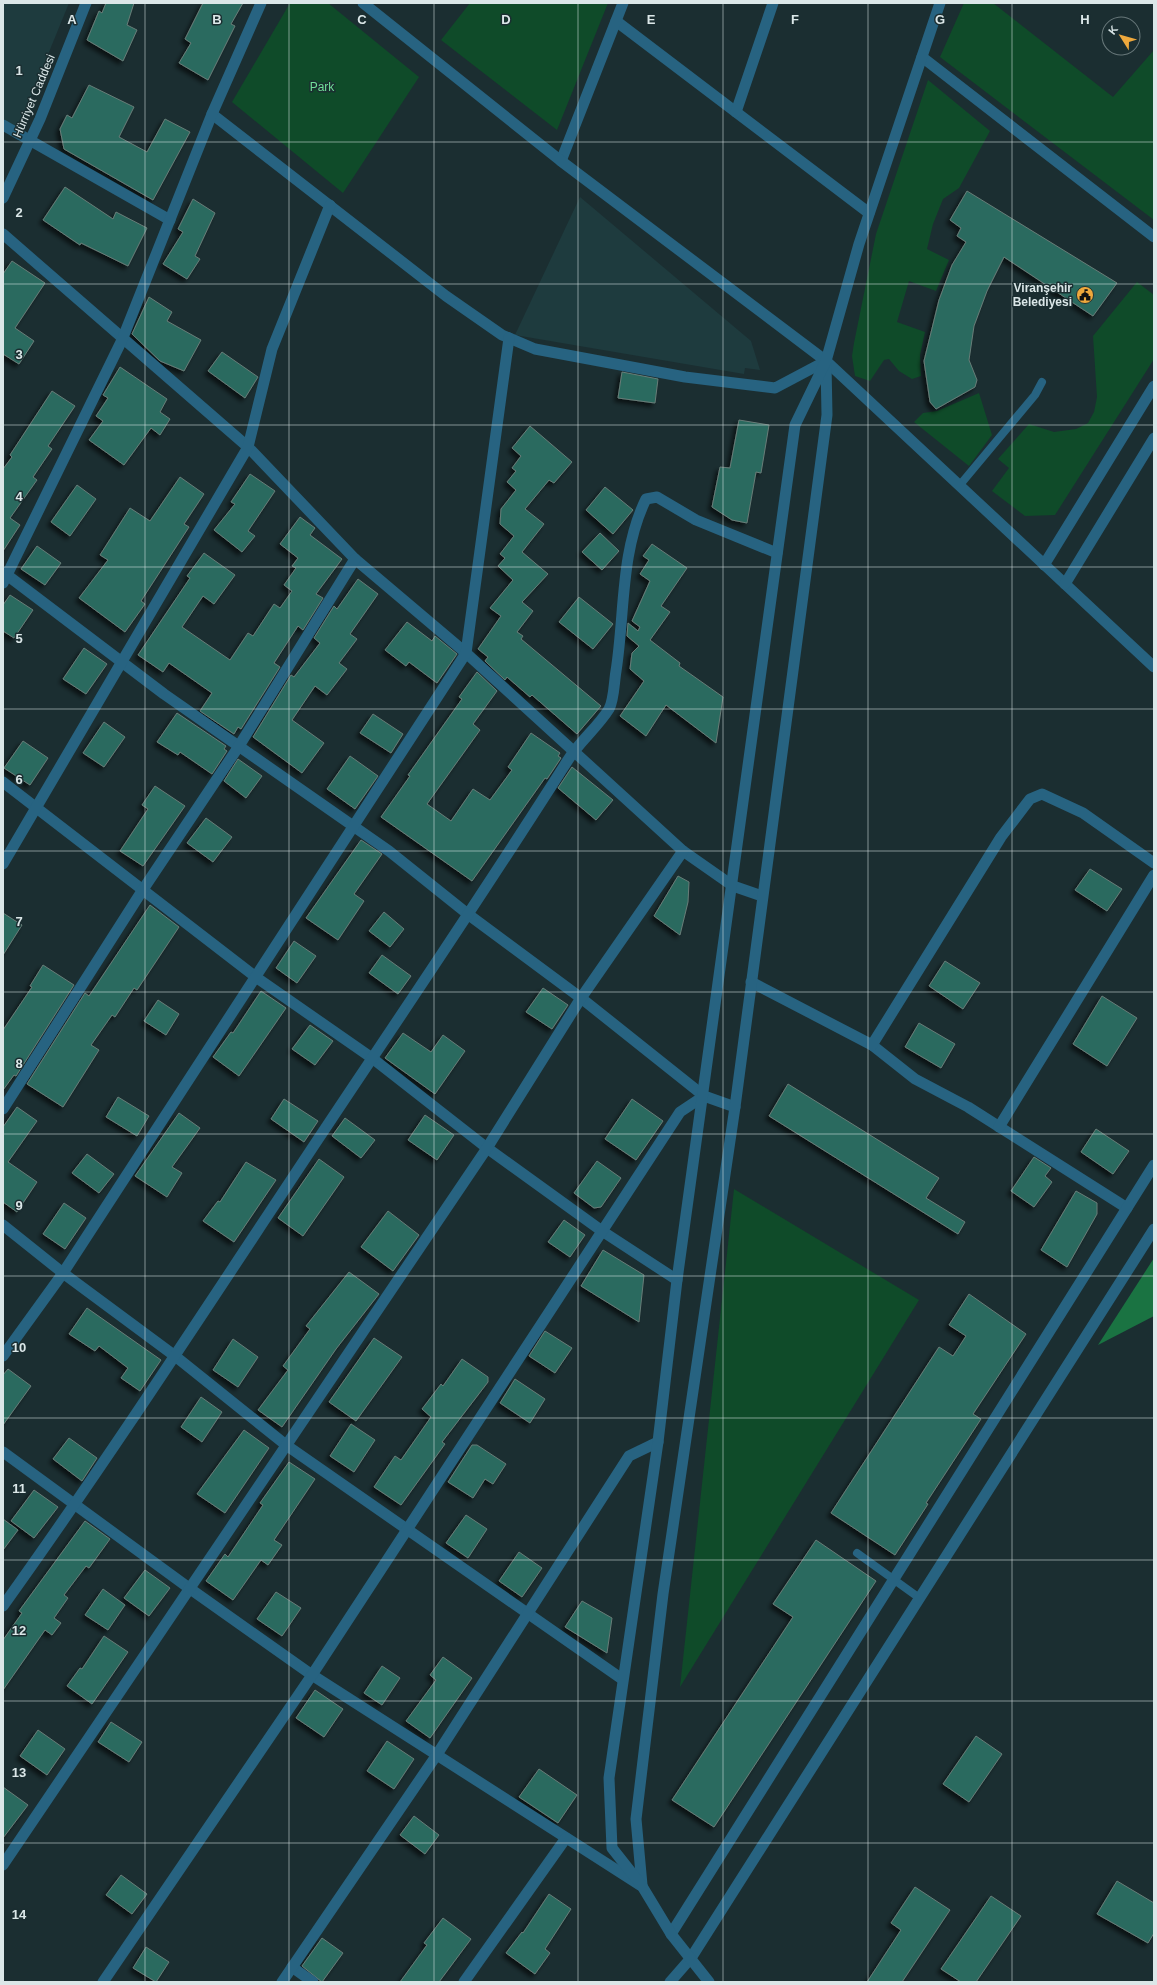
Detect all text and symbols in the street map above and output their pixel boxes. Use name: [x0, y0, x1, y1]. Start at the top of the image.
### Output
text: A: [67, 12, 77, 27]
text: B: [212, 12, 222, 27]
text: C: [357, 12, 367, 27]
text: D: [501, 12, 511, 27]
text: E: [647, 12, 656, 27]
text: F: [791, 12, 799, 27]
text: G: [935, 12, 945, 27]
text: H: [1080, 12, 1090, 27]
north arrow: [1101, 16, 1141, 56]
text: K: [1106, 23, 1120, 37]
street label: Hürriyet Caddesi: [10, 52, 58, 140]
text: 1: [15, 63, 23, 78]
park label: Park: [310, 80, 335, 94]
text: 2: [15, 205, 23, 220]
place label: Viranşehir Belediyesi: [1013, 281, 1072, 309]
public building icon: Viranşehir Belediyesi: [1075, 285, 1095, 305]
text: 3: [15, 347, 23, 362]
text: 4: [15, 489, 23, 504]
text: 5: [15, 631, 23, 646]
text: 6: [15, 772, 23, 787]
text: 7: [15, 914, 23, 929]
text: 8: [15, 1056, 23, 1071]
text: 9: [15, 1198, 23, 1213]
text: 10: [12, 1340, 26, 1355]
text: 11: [12, 1481, 26, 1496]
text: 12: [12, 1623, 26, 1638]
text: 13: [12, 1765, 26, 1780]
text: 14: [12, 1907, 27, 1922]

